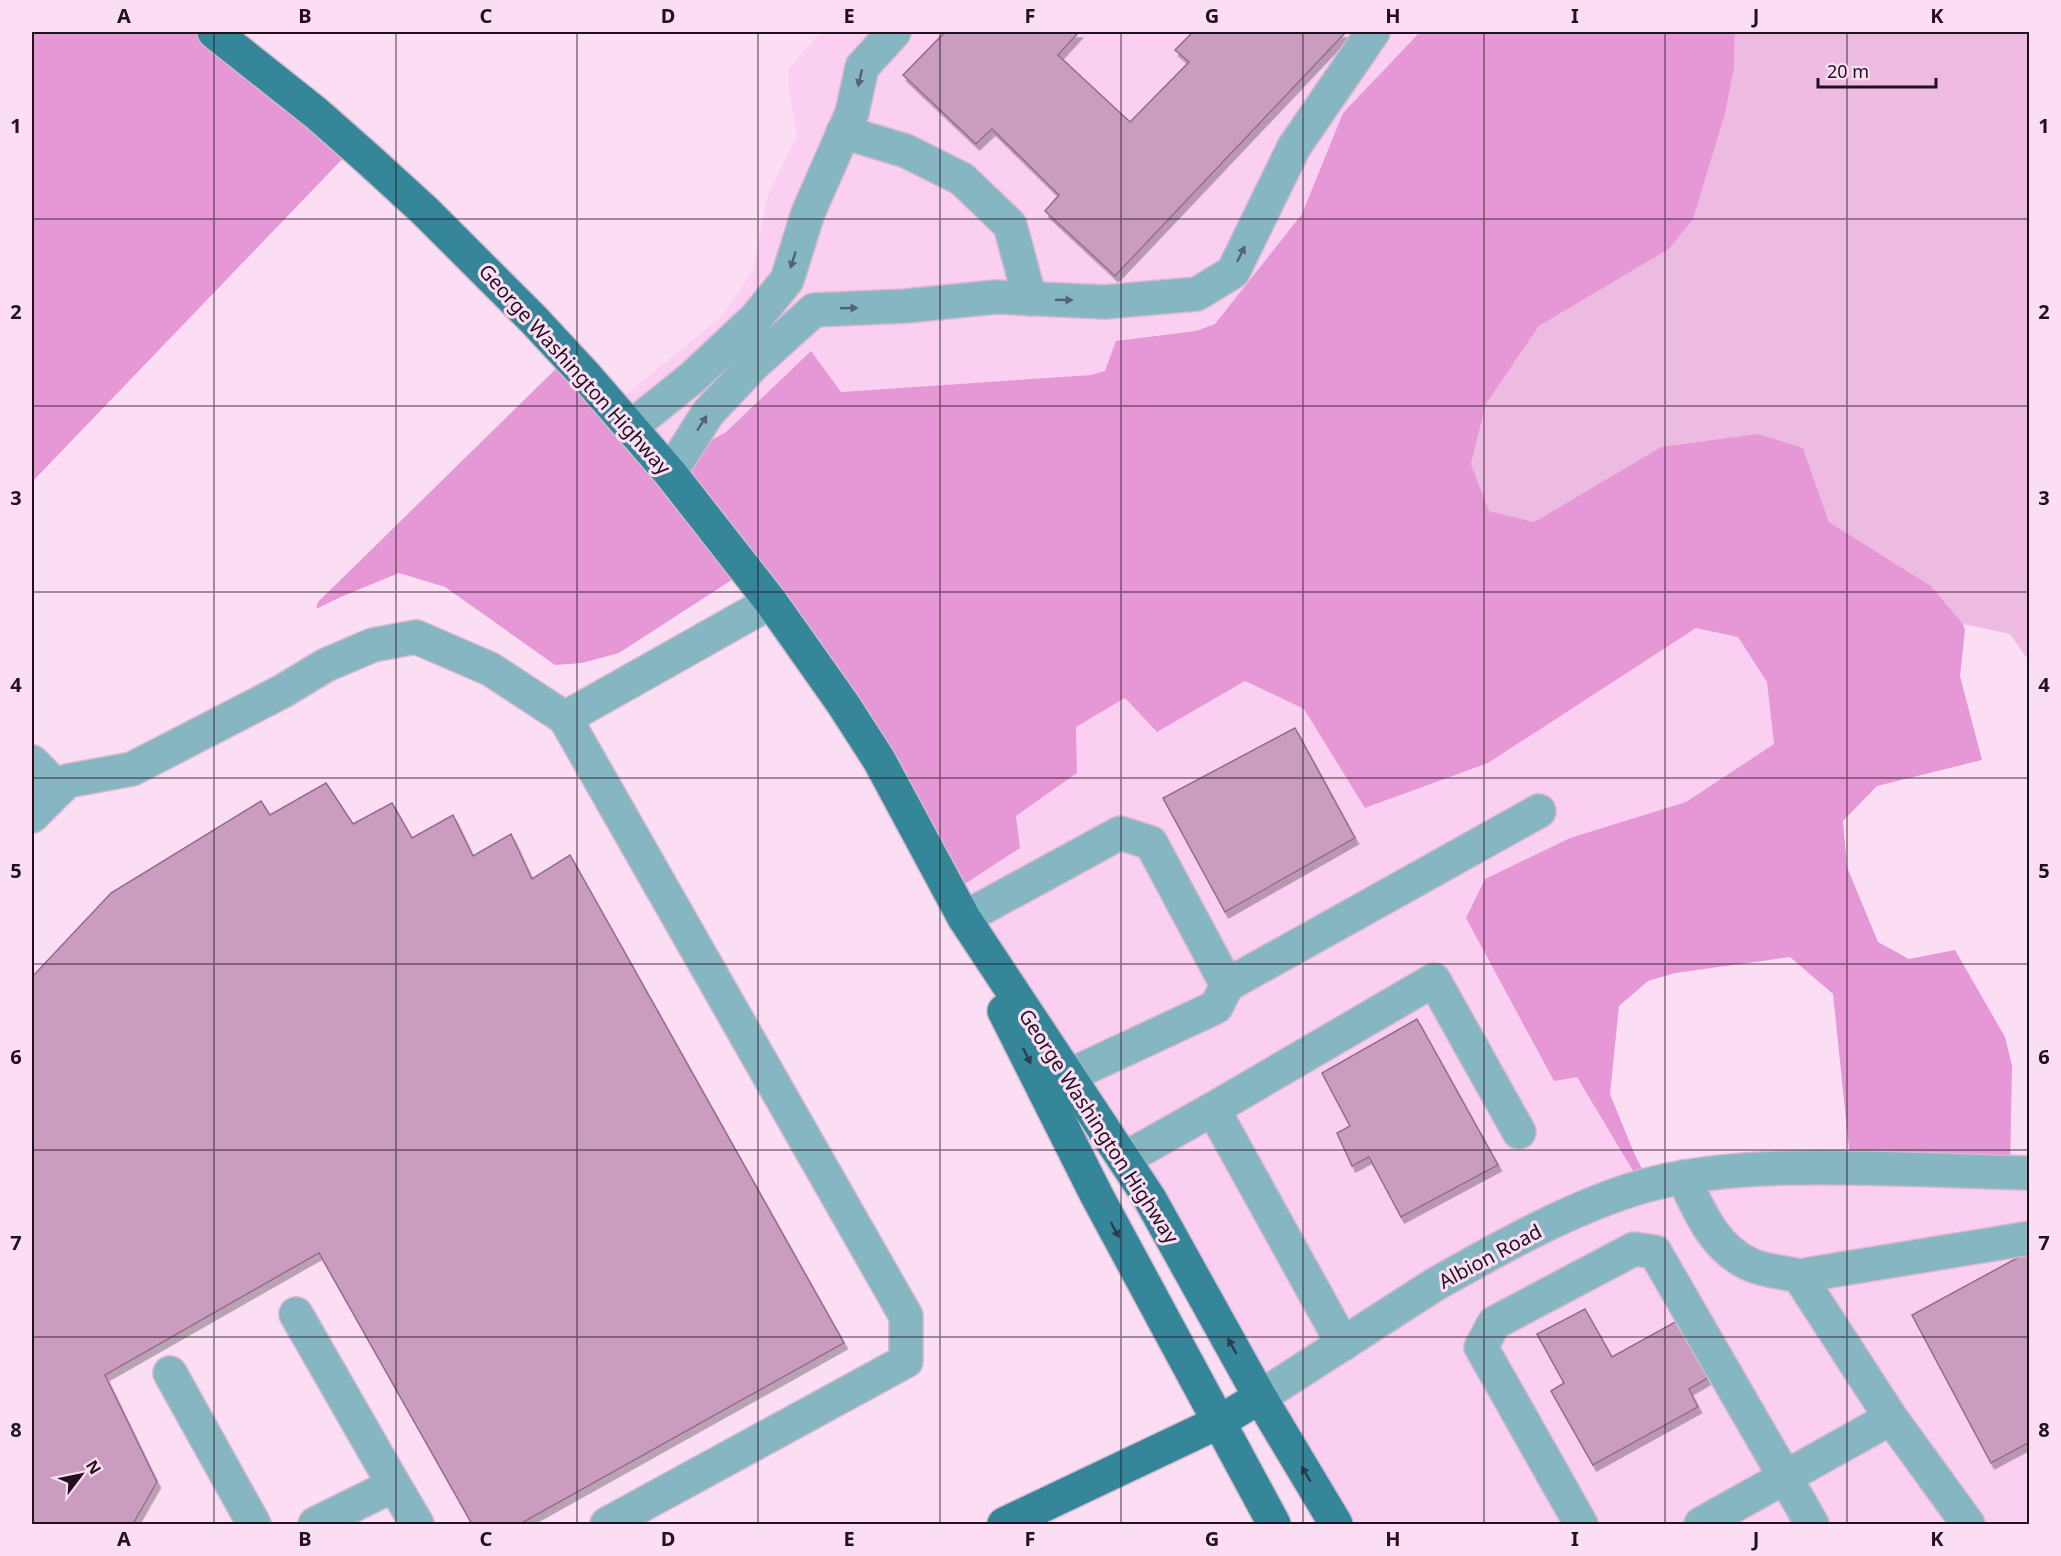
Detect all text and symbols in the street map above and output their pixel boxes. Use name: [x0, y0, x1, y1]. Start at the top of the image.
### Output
text: A: [117, 2, 131, 29]
text: B: [298, 2, 312, 29]
text: C: [480, 2, 493, 29]
text: D: [661, 2, 675, 29]
text: E: [843, 2, 855, 29]
text: F: [1025, 2, 1035, 29]
text: G: [1205, 2, 1219, 29]
text: H: [1385, 2, 1401, 29]
text: I: [1571, 2, 1579, 29]
text: J: [1751, 2, 1759, 29]
text: K: [1930, 2, 1944, 29]
scale bar: [1818, 51, 1936, 89]
text: 20 m: [1827, 59, 1869, 83]
one-way arrow: [855, 68, 864, 87]
text: 1: [10, 112, 22, 139]
text: 1: [2038, 112, 2050, 139]
one-way arrow: [1237, 245, 1246, 262]
one-way arrow: [788, 251, 797, 269]
street label: George Washington Highway: [473, 258, 677, 481]
one-way arrow: [1055, 295, 1074, 304]
text: 2: [10, 298, 22, 325]
text: 2: [2038, 298, 2050, 325]
one-way arrow: [839, 304, 858, 313]
one-way arrow: [696, 415, 707, 432]
text: 3: [10, 484, 22, 511]
text: 3: [2038, 484, 2050, 511]
text: 4: [10, 671, 22, 698]
text: 4: [2038, 671, 2050, 698]
text: 5: [10, 857, 22, 884]
text: 5: [2038, 857, 2050, 884]
street label: George Washington Highway: [1013, 1003, 1186, 1249]
text: 6: [10, 1043, 22, 1070]
text: 6: [2038, 1043, 2050, 1070]
one-way arrow: [1022, 1048, 1032, 1065]
street label: Albion Road: [1434, 1218, 1546, 1294]
one-way arrow: [1110, 1222, 1120, 1239]
text: 7: [10, 1229, 22, 1256]
text: 7: [2038, 1229, 2050, 1256]
one-way arrow: [1227, 1337, 1237, 1354]
text: 8: [10, 1416, 22, 1443]
text: 8: [2038, 1416, 2050, 1443]
north arrow: [51, 1445, 111, 1505]
text: N: [81, 1456, 106, 1478]
one-way arrow: [1300, 1466, 1311, 1482]
text: A: [117, 1525, 131, 1552]
text: B: [298, 1525, 312, 1552]
text: C: [480, 1525, 493, 1552]
text: D: [661, 1525, 675, 1552]
text: E: [843, 1525, 855, 1552]
text: F: [1025, 1525, 1035, 1552]
text: G: [1205, 1525, 1219, 1552]
text: H: [1385, 1525, 1401, 1552]
text: I: [1571, 1525, 1579, 1552]
text: J: [1751, 1525, 1759, 1552]
text: K: [1930, 1525, 1944, 1552]

